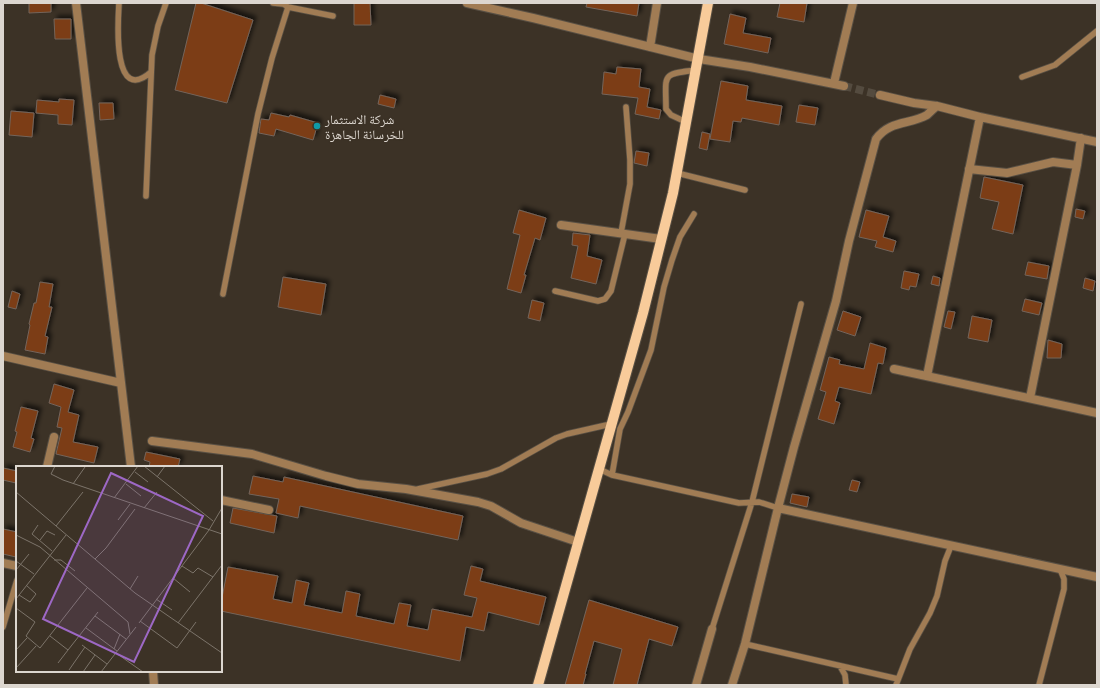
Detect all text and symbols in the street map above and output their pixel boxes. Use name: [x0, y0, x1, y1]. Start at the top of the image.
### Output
place label: شركة الاستثمار للخرسانة الجاهزة: [324, 111, 404, 143]
marker: شركة الاستثمار للخرسانة الجاهزة: [312, 121, 322, 131]
inset map: [16, 466, 222, 672]

